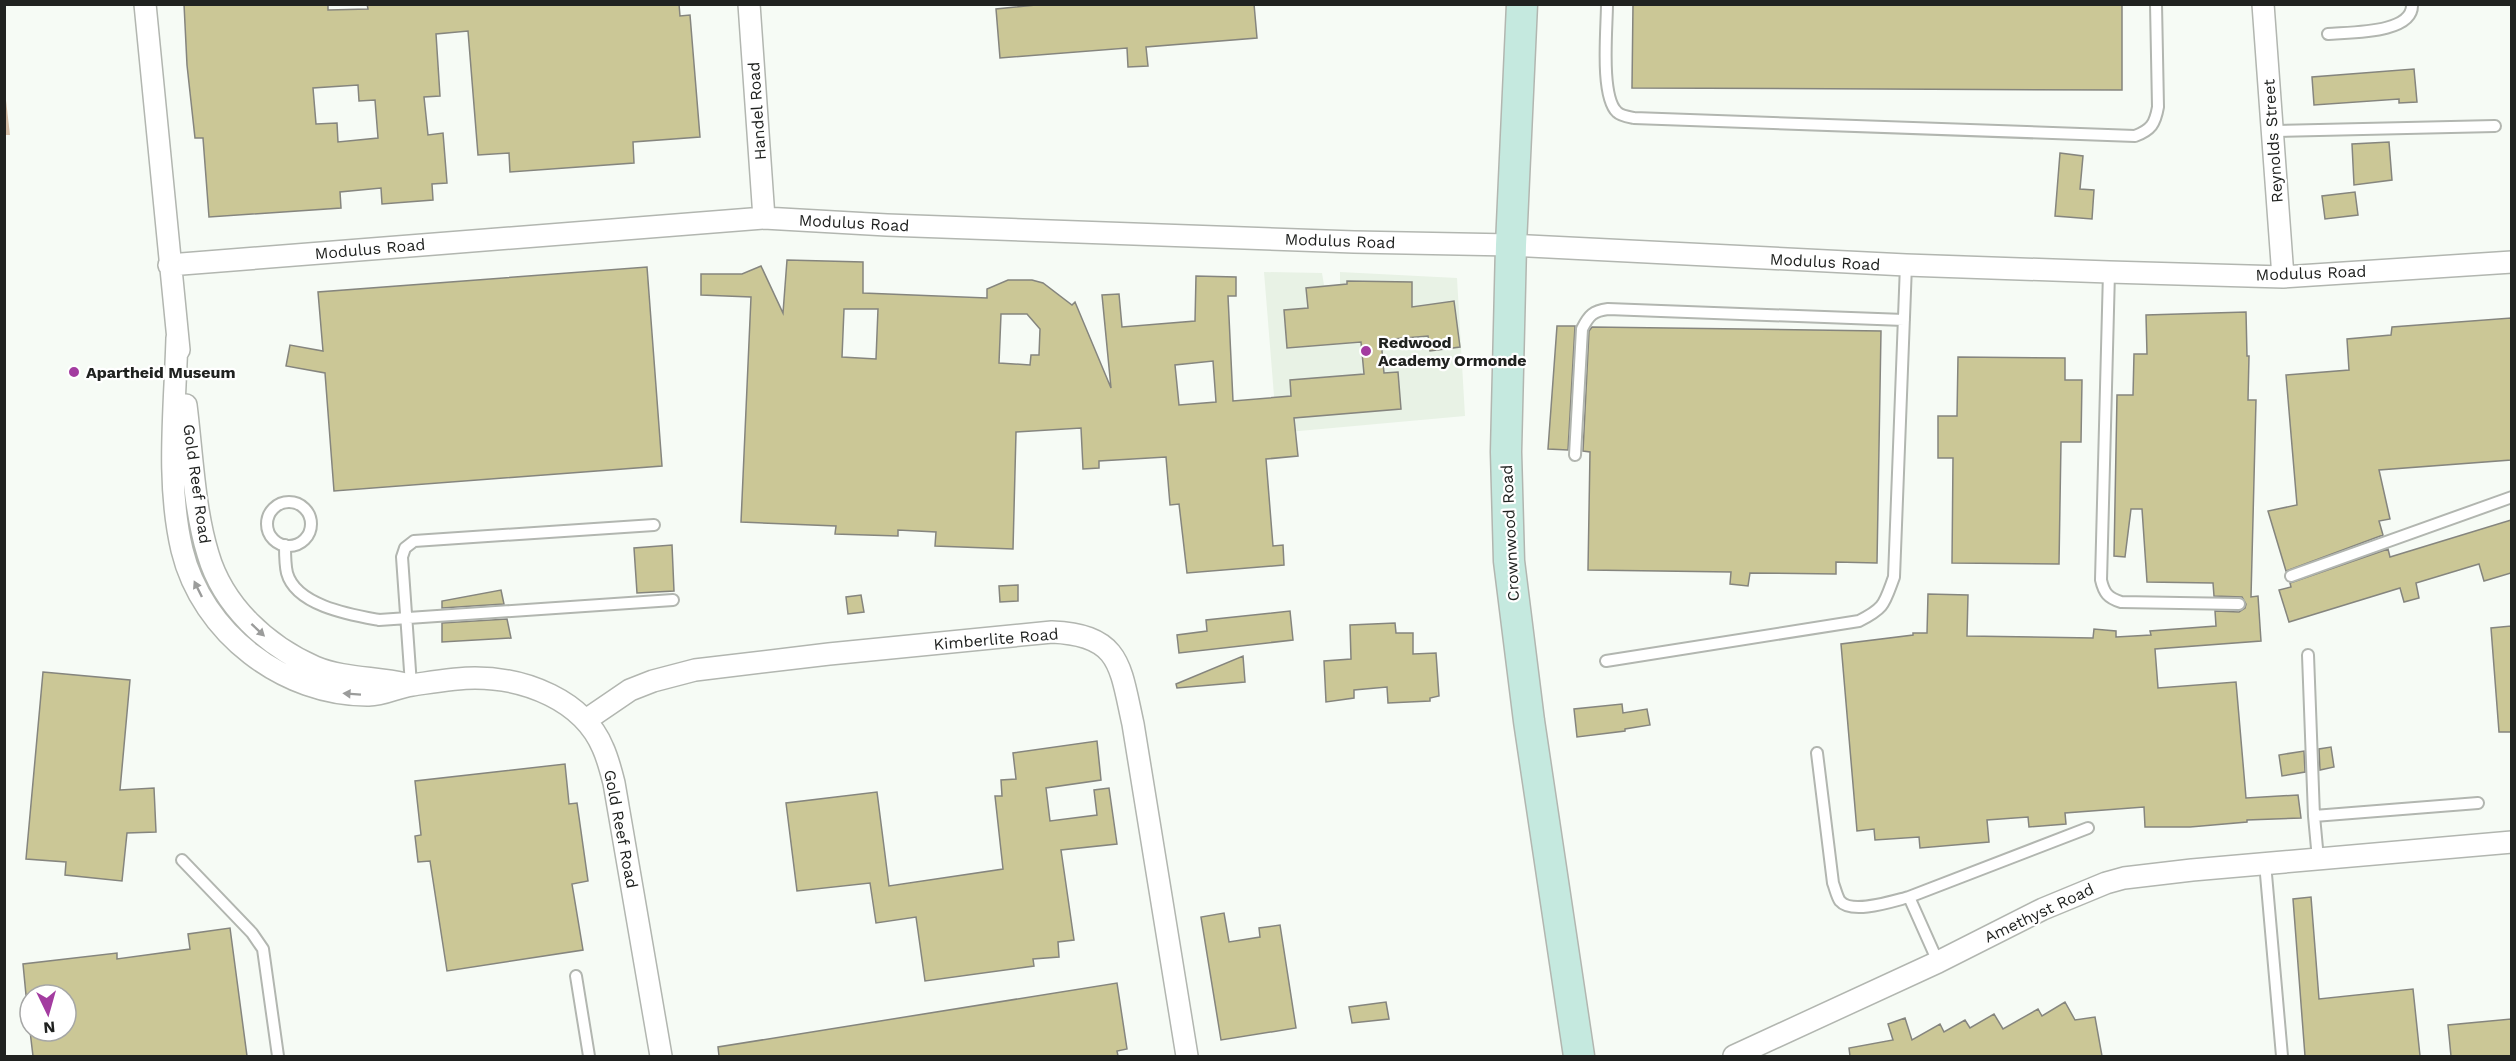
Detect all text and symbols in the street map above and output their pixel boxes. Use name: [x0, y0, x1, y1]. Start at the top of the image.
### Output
street label: Handel Road: [744, 61, 770, 161]
street label: Reynolds Street: [2259, 78, 2287, 203]
street label: Modulus Road: [798, 211, 910, 235]
street label: Modulus Road: [1284, 230, 1396, 252]
street label: Modulus Road: [314, 235, 426, 263]
street label: Modulus Road: [1769, 250, 1881, 274]
street label: Modulus Road: [2255, 262, 2367, 284]
place label: Redwood Academy Ormonde: [1378, 333, 1527, 370]
marker: Redwood Academy Ormonde: [1359, 344, 1373, 358]
place label: Apartheid Museum: [86, 363, 236, 382]
marker: Apartheid Museum: [67, 365, 81, 379]
street label: Gold Reef Road: [179, 423, 215, 545]
street label: Crownwood Road: [1497, 464, 1523, 602]
one-way arrow: [193, 580, 203, 598]
one-way arrow: [250, 623, 265, 637]
street label: Kimberlite Road: [933, 624, 1059, 654]
one-way arrow: [342, 689, 361, 699]
street label: Gold Reef Road: [600, 768, 642, 890]
street label: Amethyst Road: [1981, 879, 2097, 947]
north arrow: [18, 983, 78, 1043]
text: N: [43, 1017, 56, 1037]

